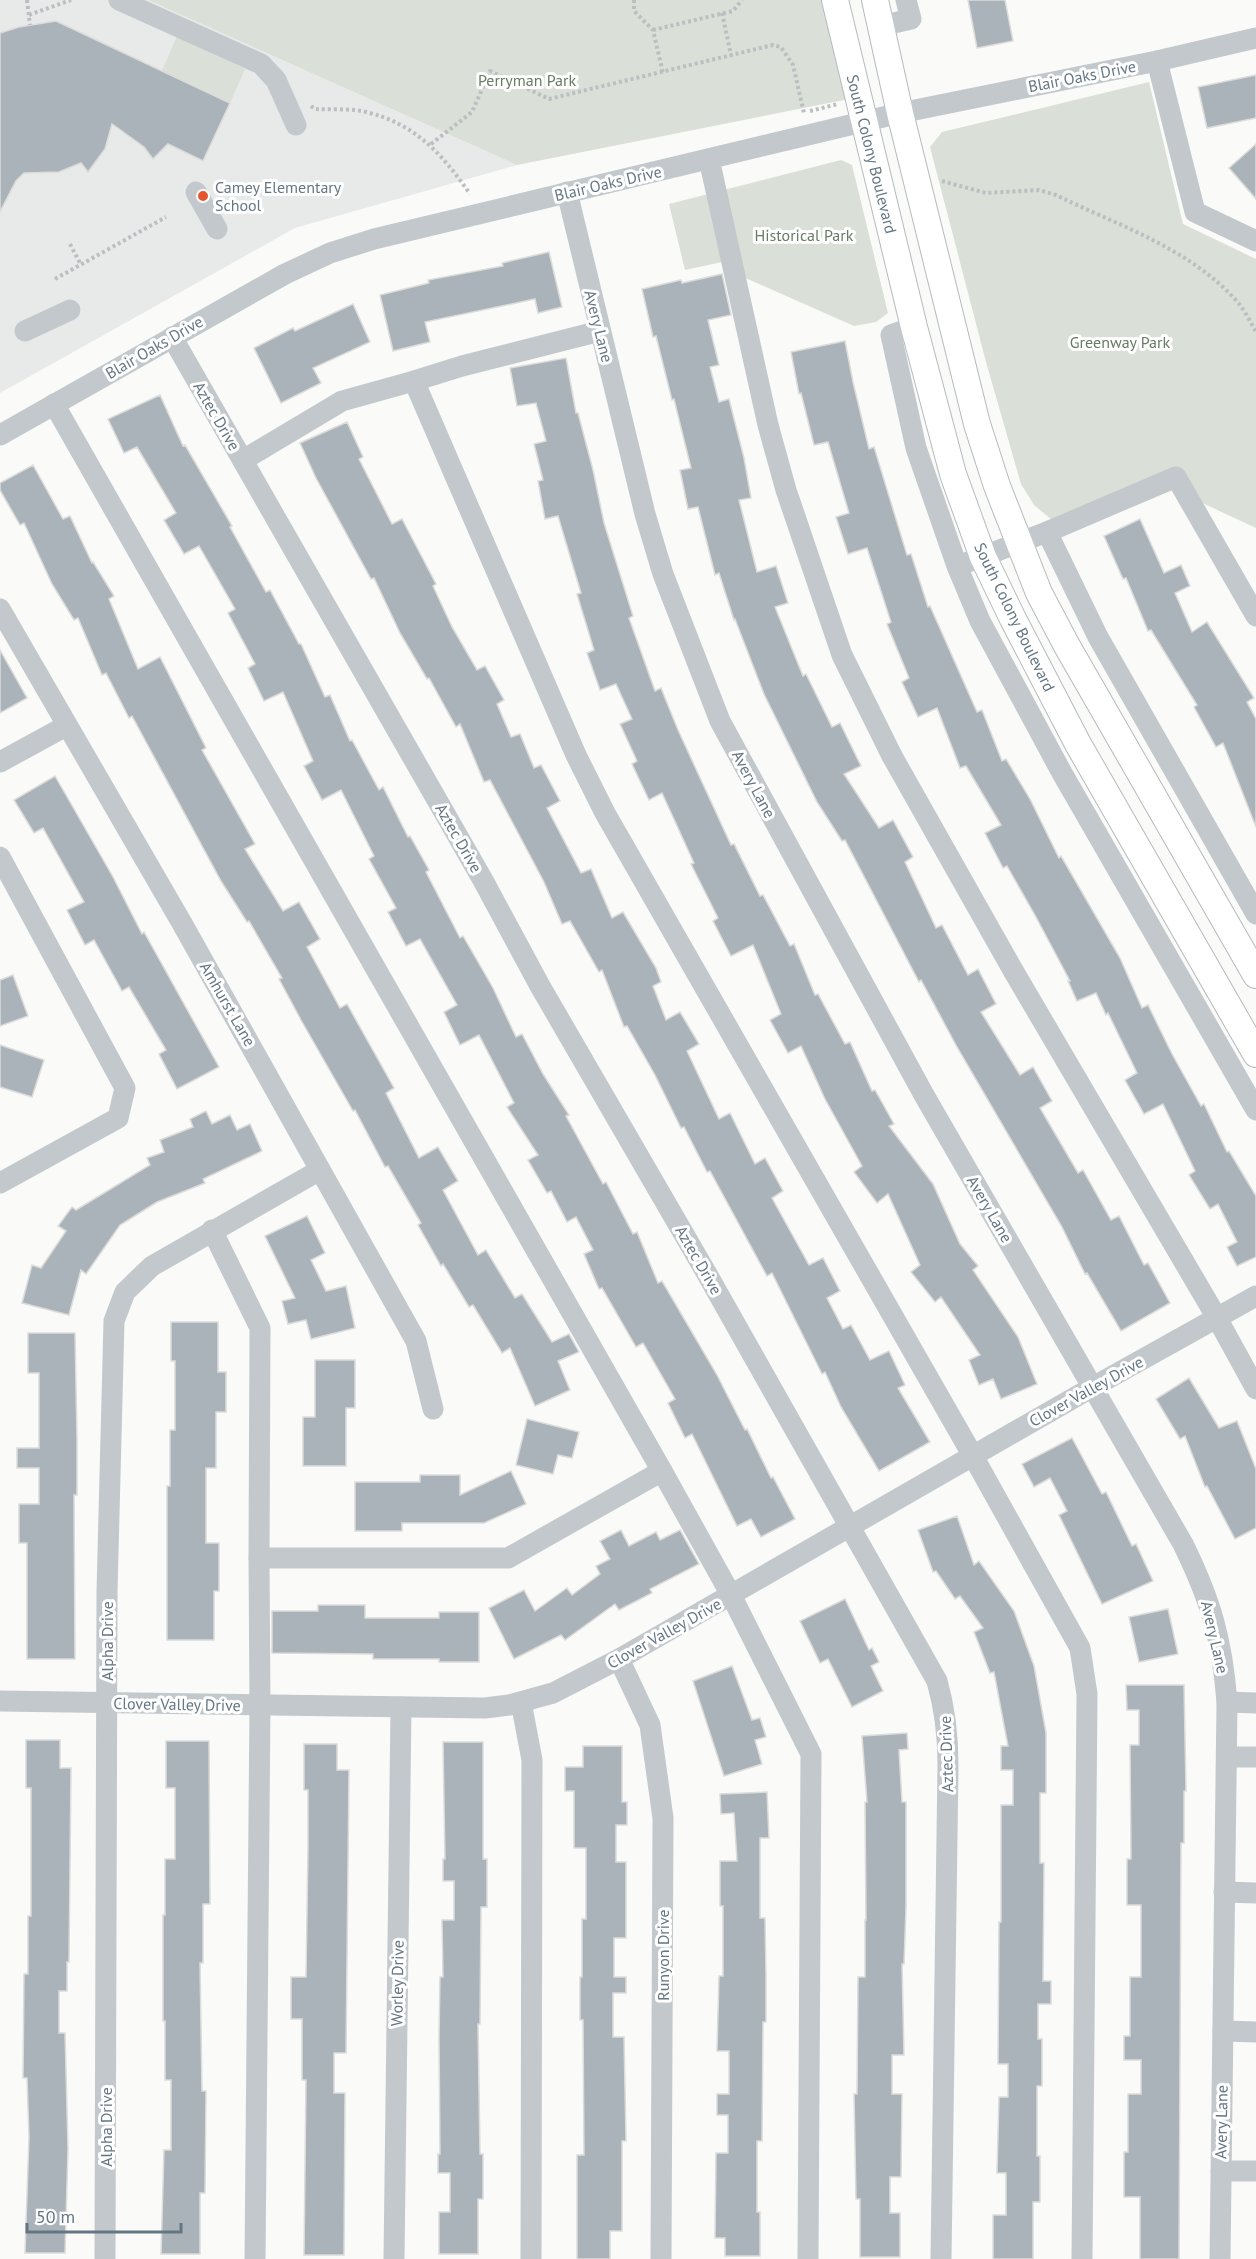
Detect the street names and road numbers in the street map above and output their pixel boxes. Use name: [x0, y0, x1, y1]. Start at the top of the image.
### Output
street label: Blair Oaks Drive: [1026, 56, 1138, 96]
street label: South Colony Boulevard: [843, 72, 901, 236]
street label: Blair Oaks Drive: [552, 161, 664, 205]
street label: Avery Lane: [580, 288, 618, 364]
street label: Blair Oaks Drive: [102, 311, 206, 383]
street label: Aztec Drive: [189, 378, 245, 454]
street label: South Colony Boulevard: [970, 539, 1060, 695]
street label: Avery Lane: [728, 747, 780, 821]
street label: Aztec Drive: [431, 800, 487, 876]
street label: Amhurst Lane: [196, 958, 260, 1050]
street label: Avery Lane: [963, 1172, 1017, 1246]
street label: Aztec Drive: [671, 1222, 727, 1298]
street label: Clover Valley Drive: [1025, 1351, 1147, 1431]
street label: Clover Valley Drive: [603, 1593, 725, 1673]
street label: Avery Lane: [1197, 1599, 1233, 1675]
street label: Alpha Drive: [97, 1601, 117, 1681]
street label: Clover Valley Drive: [113, 1693, 241, 1715]
street label: Aztec Drive: [935, 1716, 957, 1792]
street label: Runyon Drive: [653, 1909, 673, 2001]
street label: Worley Drive: [386, 1940, 408, 2026]
street label: Avery Lane: [1210, 2085, 1232, 2159]
street label: Alpha Drive: [96, 2087, 116, 2167]

